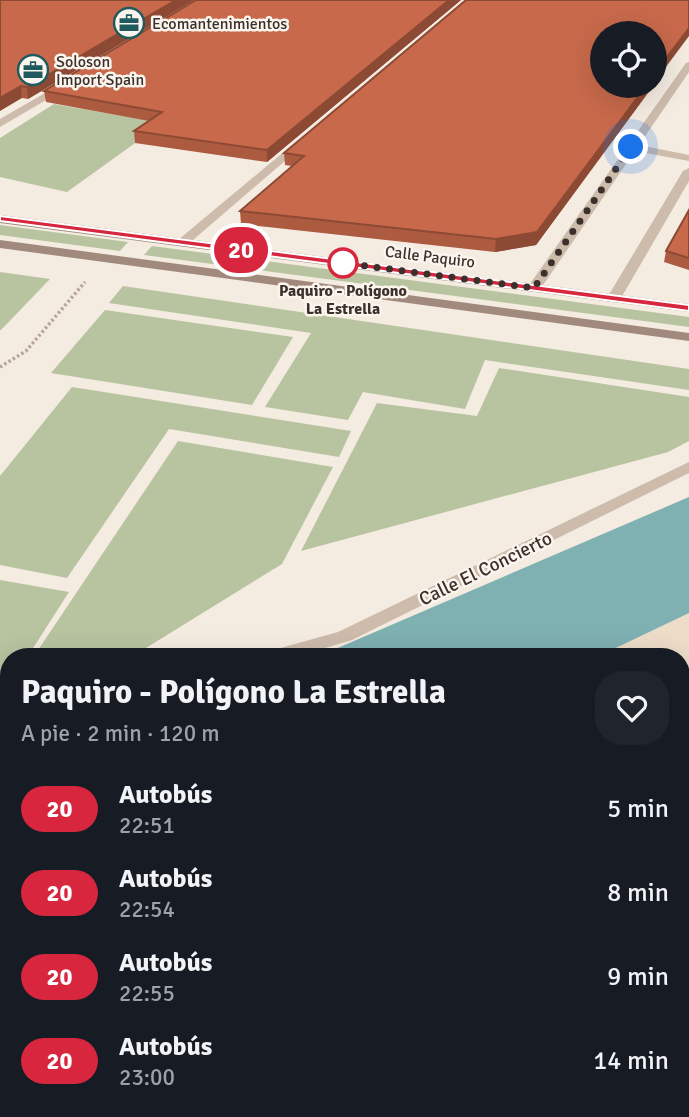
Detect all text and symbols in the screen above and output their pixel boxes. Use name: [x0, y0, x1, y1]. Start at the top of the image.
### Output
office icon: Ecomantenimientos: [112, 6, 146, 40]
place label: Ecomantenimientos: [152, 14, 287, 34]
map controls: [590, 21, 667, 98]
button: locate: [590, 21, 667, 98]
place label: Soloson Import Spain: [56, 52, 144, 90]
office icon: Soloson Import Spain: [16, 53, 50, 87]
your location: [613, 129, 648, 164]
line badge: 20: [210, 227, 272, 273]
text: 20: [228, 235, 254, 265]
street label: Calle Paquiro: [384, 242, 476, 272]
marker: Paquiro - Polígono La Estrella: [328, 248, 358, 278]
place label: Paquiro - Polígono La Estrella: [279, 281, 407, 319]
street label: Calle El Concierto: [415, 526, 556, 611]
button: heart: [595, 671, 669, 745]
text: Paquiro - Polígono La Estrella: [21, 672, 446, 713]
text: A pie · 2 min · 120 m: [21, 719, 220, 748]
text: Autobús: [119, 779, 212, 811]
text: 5 min: [607, 793, 669, 825]
text: 20: [47, 794, 72, 824]
text: 22:51: [119, 811, 175, 840]
text: Autobús: [119, 863, 212, 895]
text: 8 min: [607, 877, 669, 909]
text: 20: [47, 878, 72, 908]
text: 22:54: [119, 895, 175, 924]
text: Autobús: [119, 947, 212, 979]
text: 9 min: [607, 961, 669, 993]
text: 20: [47, 962, 72, 992]
text: 22:55: [119, 979, 175, 1008]
text: Autobús: [119, 1031, 212, 1063]
text: 14 min: [593, 1045, 669, 1077]
text: 20: [47, 1046, 72, 1076]
text: 23:00: [119, 1063, 175, 1092]

